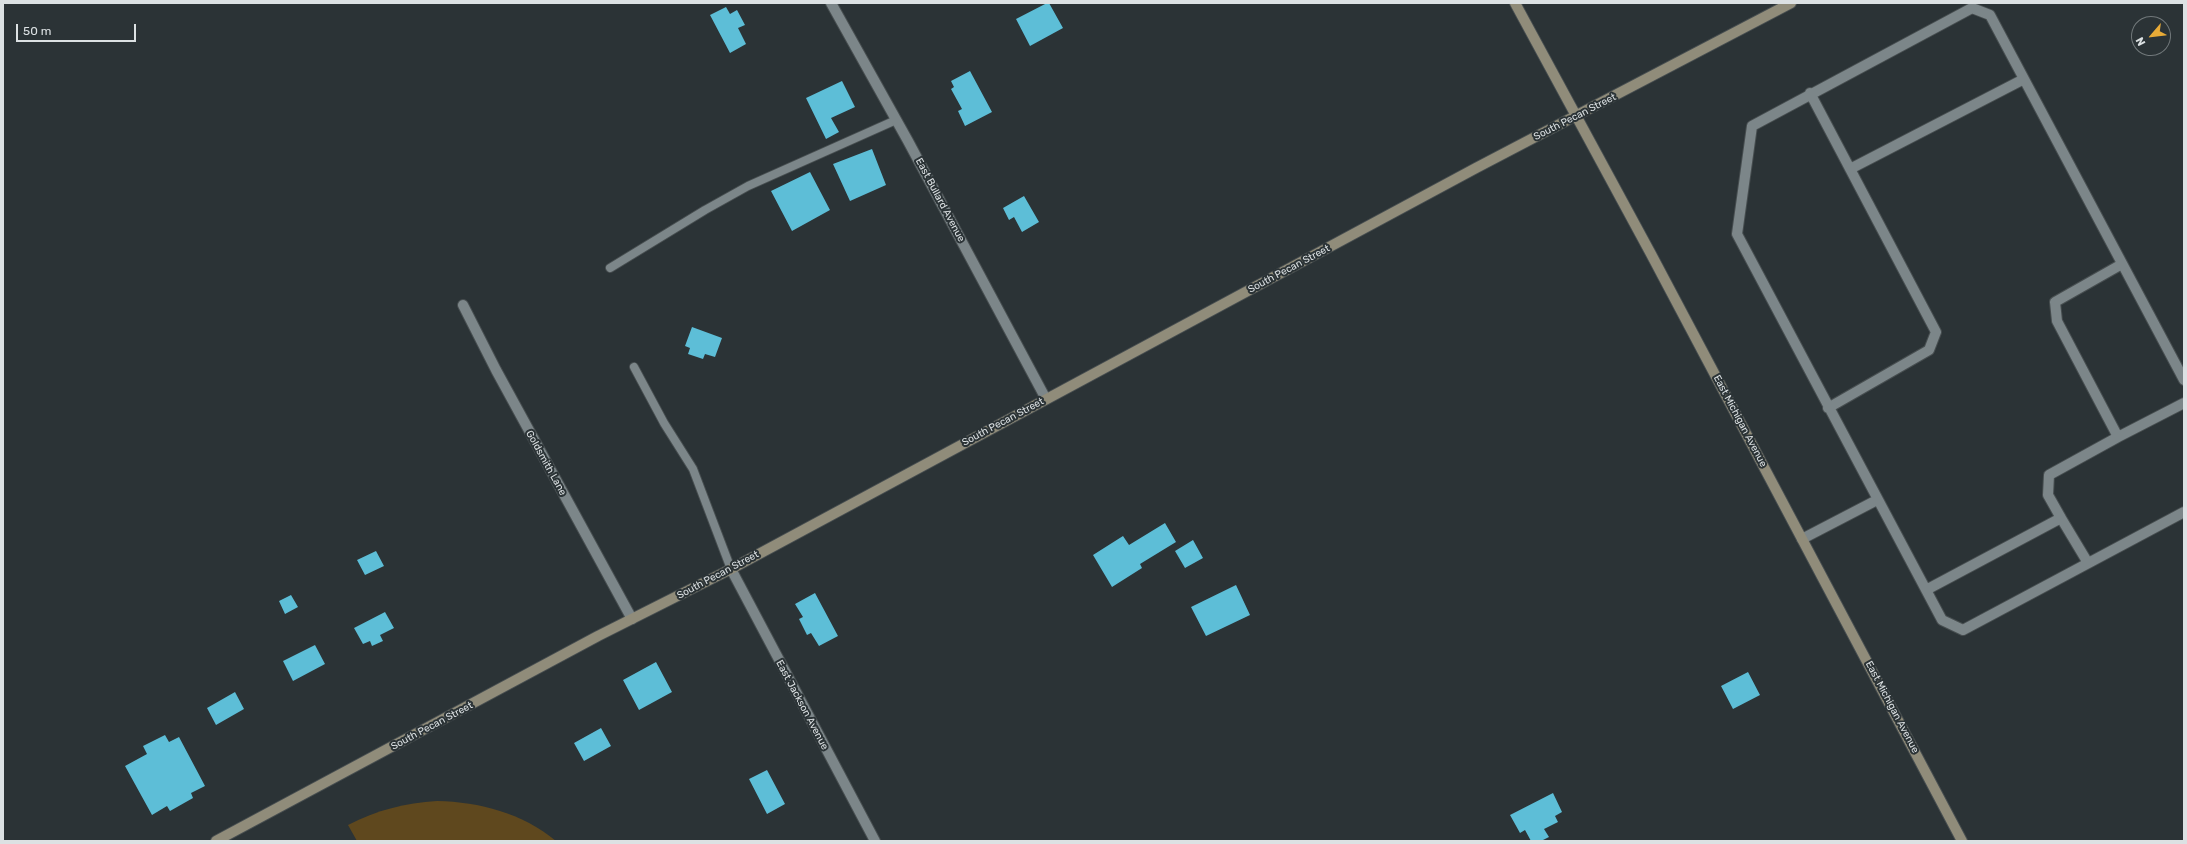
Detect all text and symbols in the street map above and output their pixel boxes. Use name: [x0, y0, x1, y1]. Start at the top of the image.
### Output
scale bar: [18, 16, 138, 42]
north arrow: [2131, 16, 2171, 56]
text: 50 m: [23, 24, 51, 38]
text: N: [2133, 35, 2148, 48]
street label: South Pecan Street: [1532, 91, 1618, 143]
street label: East Bullard Avenue: [913, 156, 967, 244]
street label: South Pecan Street: [1246, 242, 1332, 296]
street label: East Michigan Avenue: [1711, 373, 1769, 469]
street label: South Pecan Street: [960, 395, 1046, 449]
street label: Goldsmith Lane: [523, 428, 569, 498]
street label: South Pecan Street: [675, 548, 761, 602]
street label: East Jackson Avenue: [773, 658, 831, 752]
street label: East Michigan Avenue: [1863, 659, 1921, 755]
street label: South Pecan Street: [389, 699, 475, 753]

